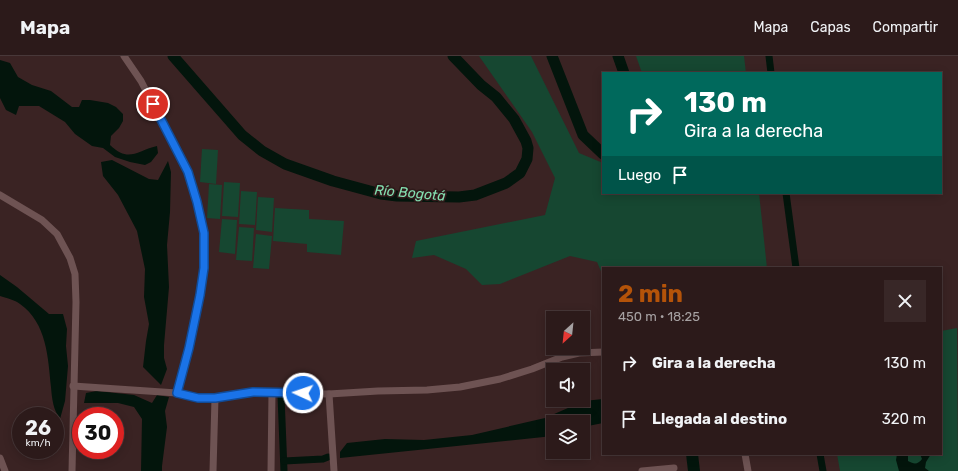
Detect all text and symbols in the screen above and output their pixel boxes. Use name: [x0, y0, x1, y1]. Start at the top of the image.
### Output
text: Mapa: [20, 16, 70, 39]
text: Mapa: [753, 19, 788, 36]
text: Capas: [810, 19, 851, 36]
text: Compartir: [873, 19, 938, 36]
text: 130 m: [684, 86, 767, 119]
pin: [136, 87, 170, 121]
icon: right: [618, 88, 670, 140]
icon: arrive: [142, 93, 164, 115]
text: Gira a la derecha: [684, 120, 823, 142]
icon: arrive: [669, 164, 691, 186]
text: Luego: [618, 166, 661, 184]
water label: Río Bogotá: [374, 181, 446, 205]
text: 2 min: [618, 280, 683, 308]
button: close: [884, 280, 926, 322]
text: 450 m · 18:25: [618, 309, 700, 324]
north arrow: [546, 311, 590, 355]
map controls: [546, 311, 590, 459]
icon: right: [618, 352, 640, 374]
text: Gira a la derecha: [652, 354, 776, 372]
text: 130 m: [884, 354, 926, 372]
button: sound: [546, 363, 590, 407]
position arrow: [282, 372, 324, 414]
speed limit sign: 30: [72, 407, 124, 459]
icon: arrive: [618, 408, 640, 430]
text: Llegada al destino: [652, 410, 787, 428]
text: 320 m: [882, 410, 926, 428]
button: layers: [546, 415, 590, 459]
text: 26: [25, 416, 51, 440]
text: km/h: [26, 437, 50, 449]

